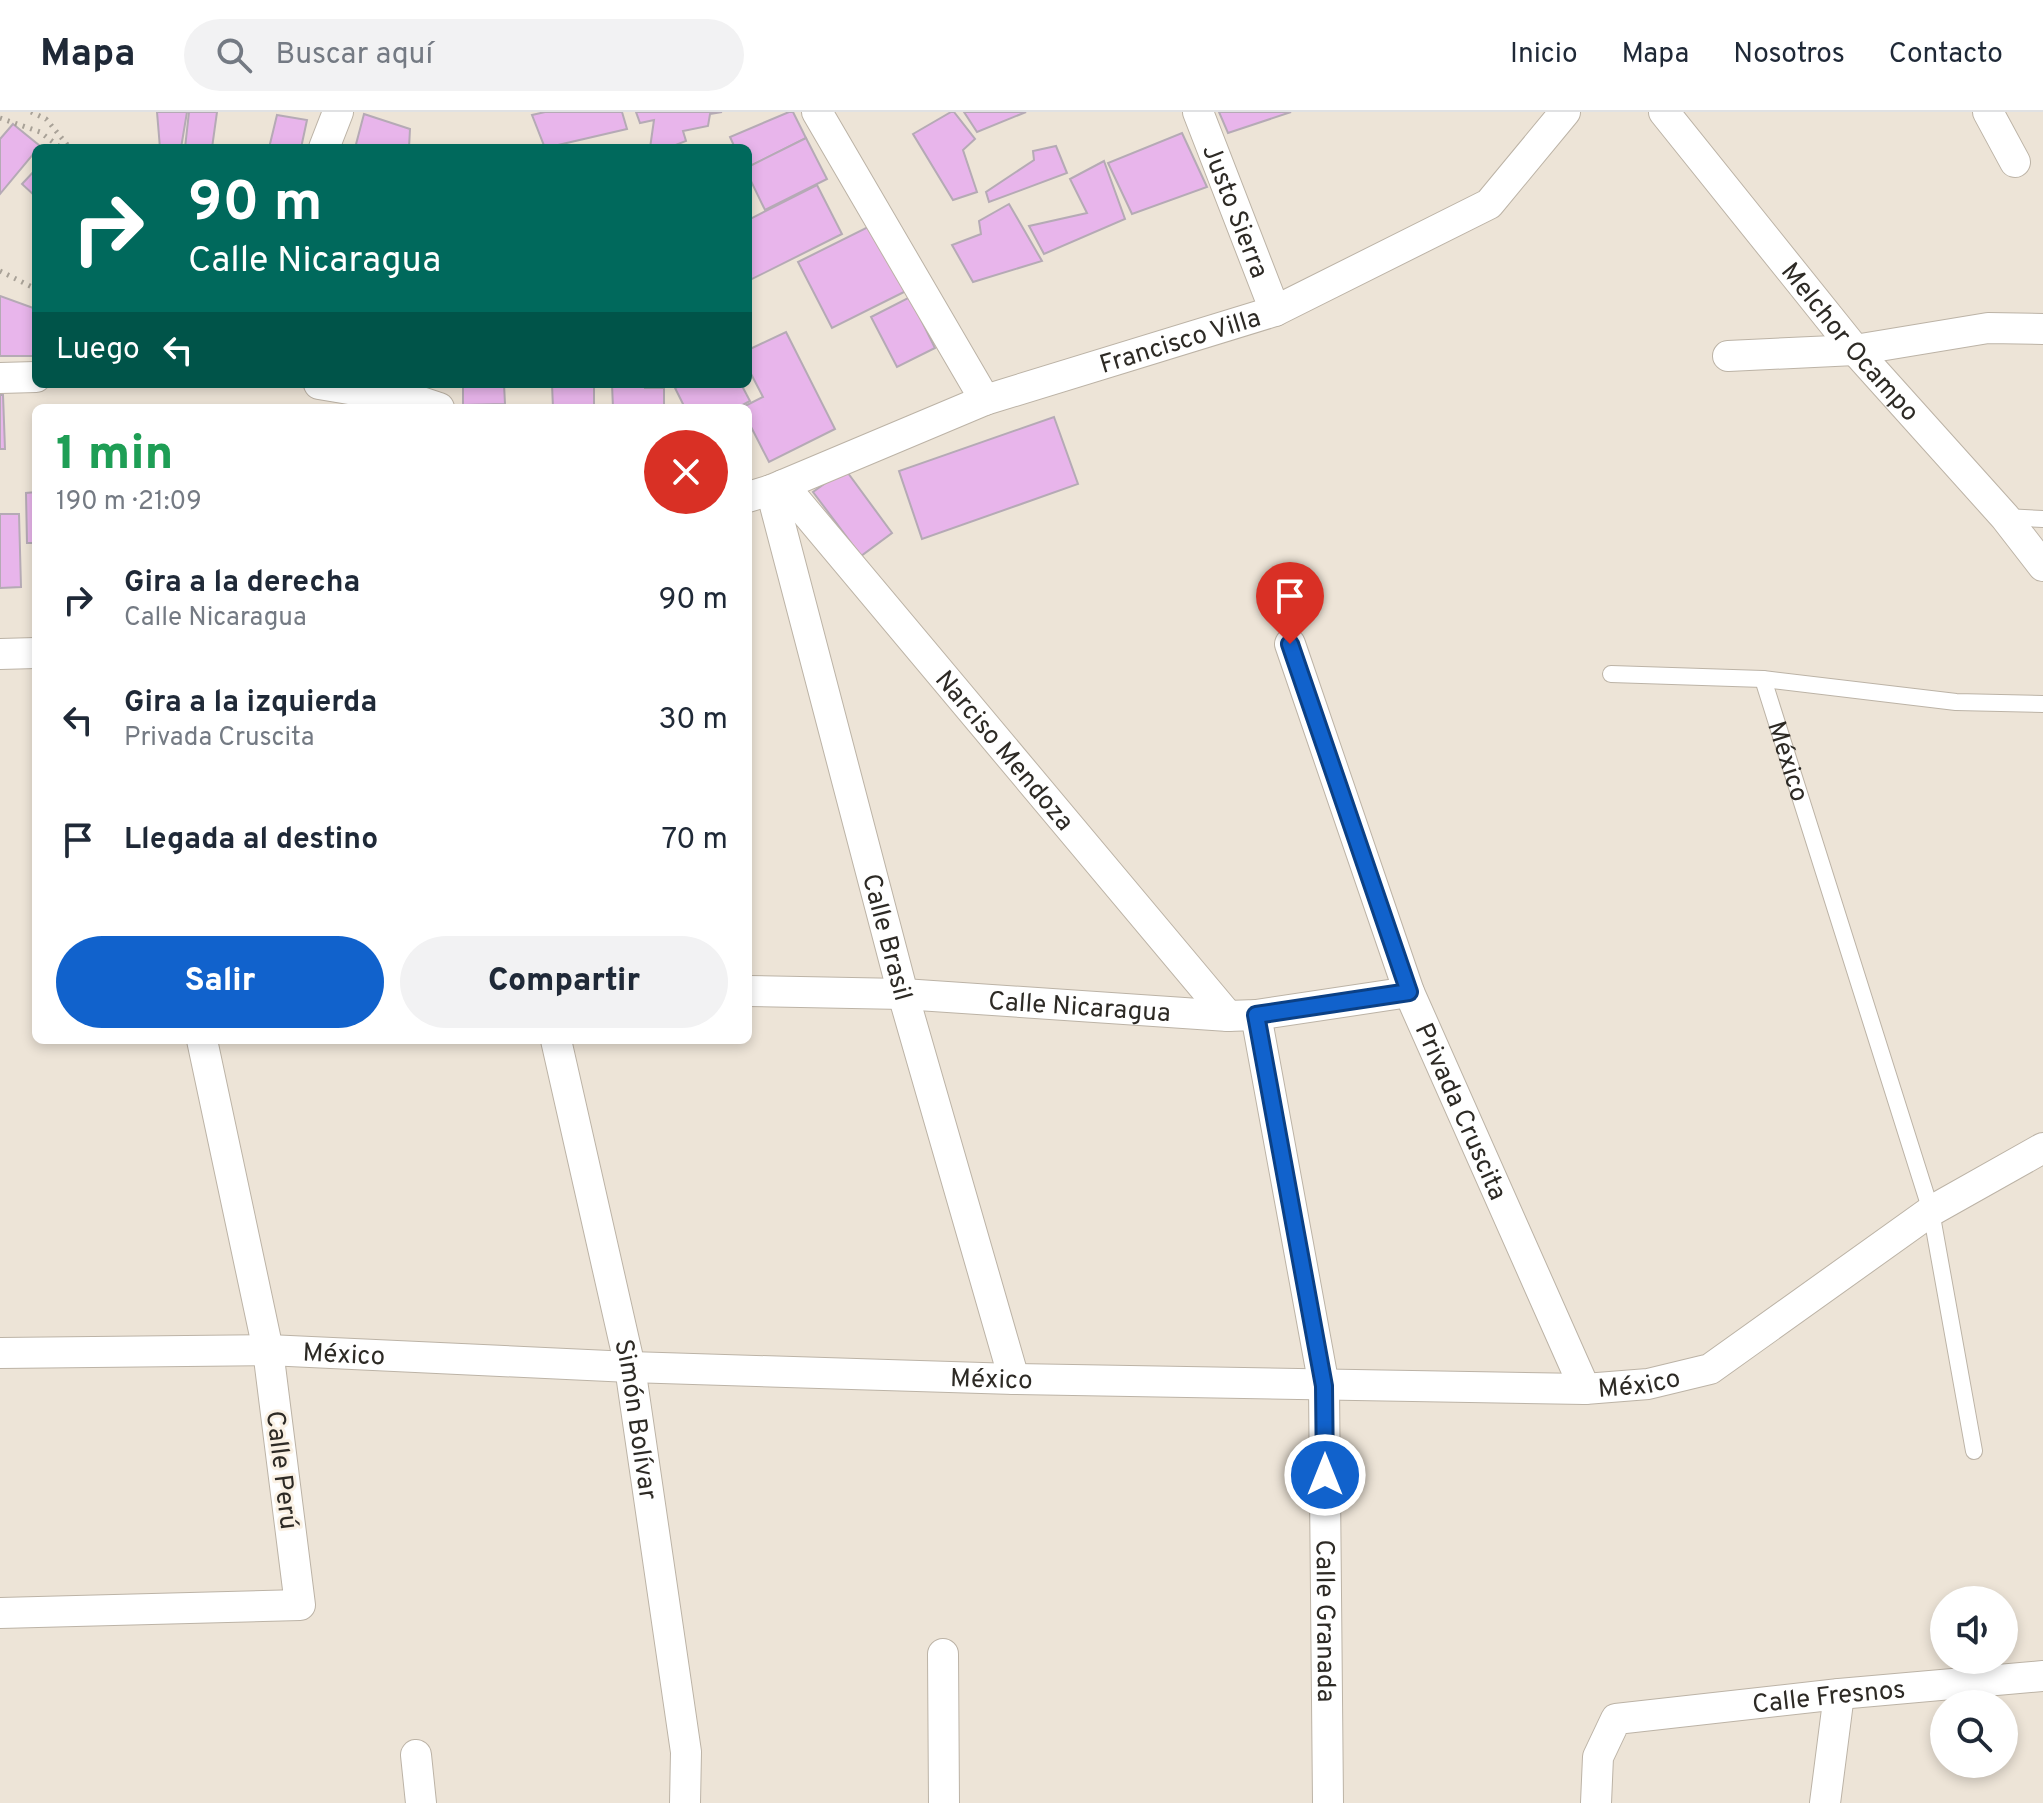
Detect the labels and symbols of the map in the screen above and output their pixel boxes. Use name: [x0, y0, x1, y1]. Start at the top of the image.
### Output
street label: Justo Sierra: [1193, 140, 1275, 283]
street label: Melchor Ocampo: [1772, 257, 1925, 430]
street label: Francisco Villa: [1096, 302, 1265, 383]
pin: [1256, 562, 1324, 644]
street label: Narciso Mendoza: [927, 665, 1080, 839]
street label: México: [1758, 717, 1815, 806]
street label: Calle Brasil: [853, 870, 918, 1005]
street label: Calle Nicaragua: [987, 986, 1172, 1031]
street label: Privada Cruscita: [1406, 1018, 1513, 1206]
street label: Simón Bolívar: [605, 1336, 663, 1502]
street label: México: [302, 1338, 386, 1374]
street label: México: [949, 1363, 1033, 1398]
street label: México: [1597, 1363, 1684, 1407]
street label: Calle Perú: [257, 1409, 304, 1532]
position arrow: [1283, 1433, 1367, 1517]
street label: Calle Granada: [1306, 1539, 1341, 1702]
street label: Calle Fresnos: [1751, 1674, 1907, 1723]

